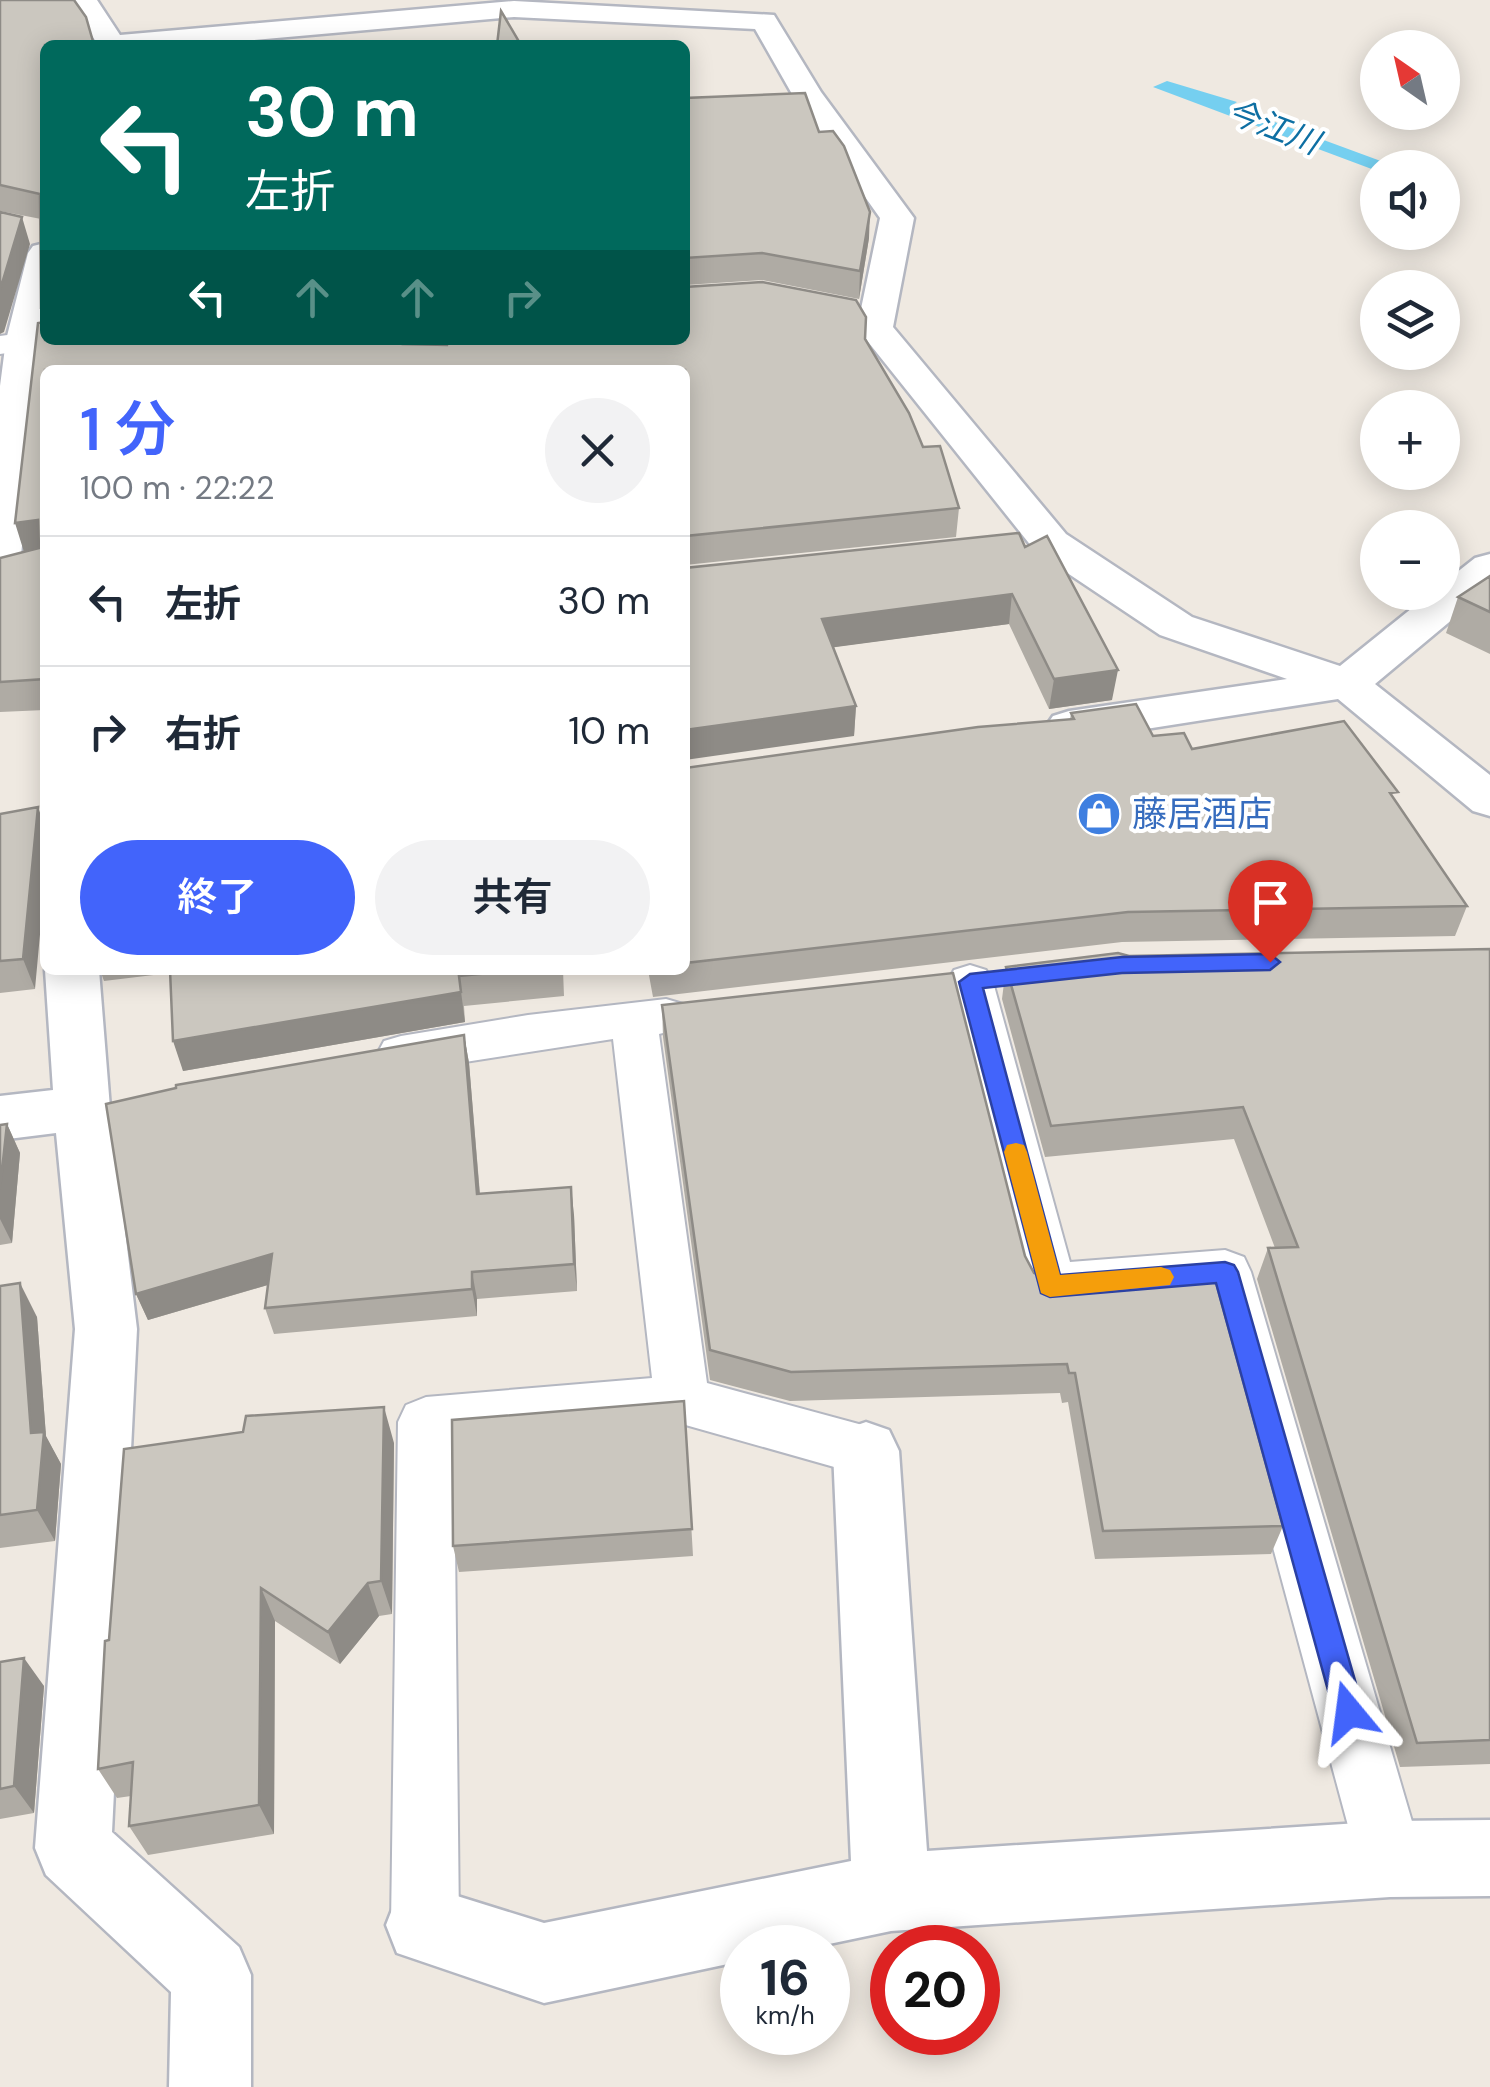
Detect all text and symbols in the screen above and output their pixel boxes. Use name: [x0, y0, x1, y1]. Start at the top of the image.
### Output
north arrow: [1360, 30, 1460, 130]
map controls: [1360, 30, 1460, 610]
text: 30 m: [245, 67, 419, 158]
icon: left: [80, 80, 210, 210]
water label: 今江川: [1221, 90, 1328, 165]
button: sound: [1360, 150, 1460, 250]
text: 左折: [245, 162, 335, 221]
icon: left: [180, 270, 235, 325]
icon: ahead: [285, 270, 340, 325]
icon: ahead: [390, 270, 445, 325]
icon: right: [495, 270, 550, 325]
button: layers: [1360, 270, 1460, 370]
text: 1 分: [80, 390, 176, 469]
button: +: [1360, 390, 1460, 490]
button: close: [545, 398, 650, 503]
text: 100 m · 22:22: [80, 467, 274, 509]
button: −: [1360, 510, 1460, 610]
icon: left: [80, 574, 135, 629]
text: 30 m: [558, 576, 650, 626]
text: 左折: [165, 579, 241, 629]
icon: right: [80, 704, 135, 759]
text: 10 m: [568, 706, 650, 756]
text: 右折: [165, 709, 241, 759]
shop icon: 藤居酒店: [1076, 791, 1122, 837]
place label: 藤居酒店: [1132, 791, 1272, 837]
button: 終了: [80, 840, 355, 955]
button: 共有: [375, 840, 650, 955]
pin: [1228, 860, 1313, 963]
icon: arrive: [1243, 875, 1298, 930]
position arrow: [1297, 1660, 1401, 1764]
speed limit sign: 20: [870, 1925, 1000, 2055]
text: 16: [760, 1945, 810, 2011]
text: km/h: [755, 1999, 815, 2032]

